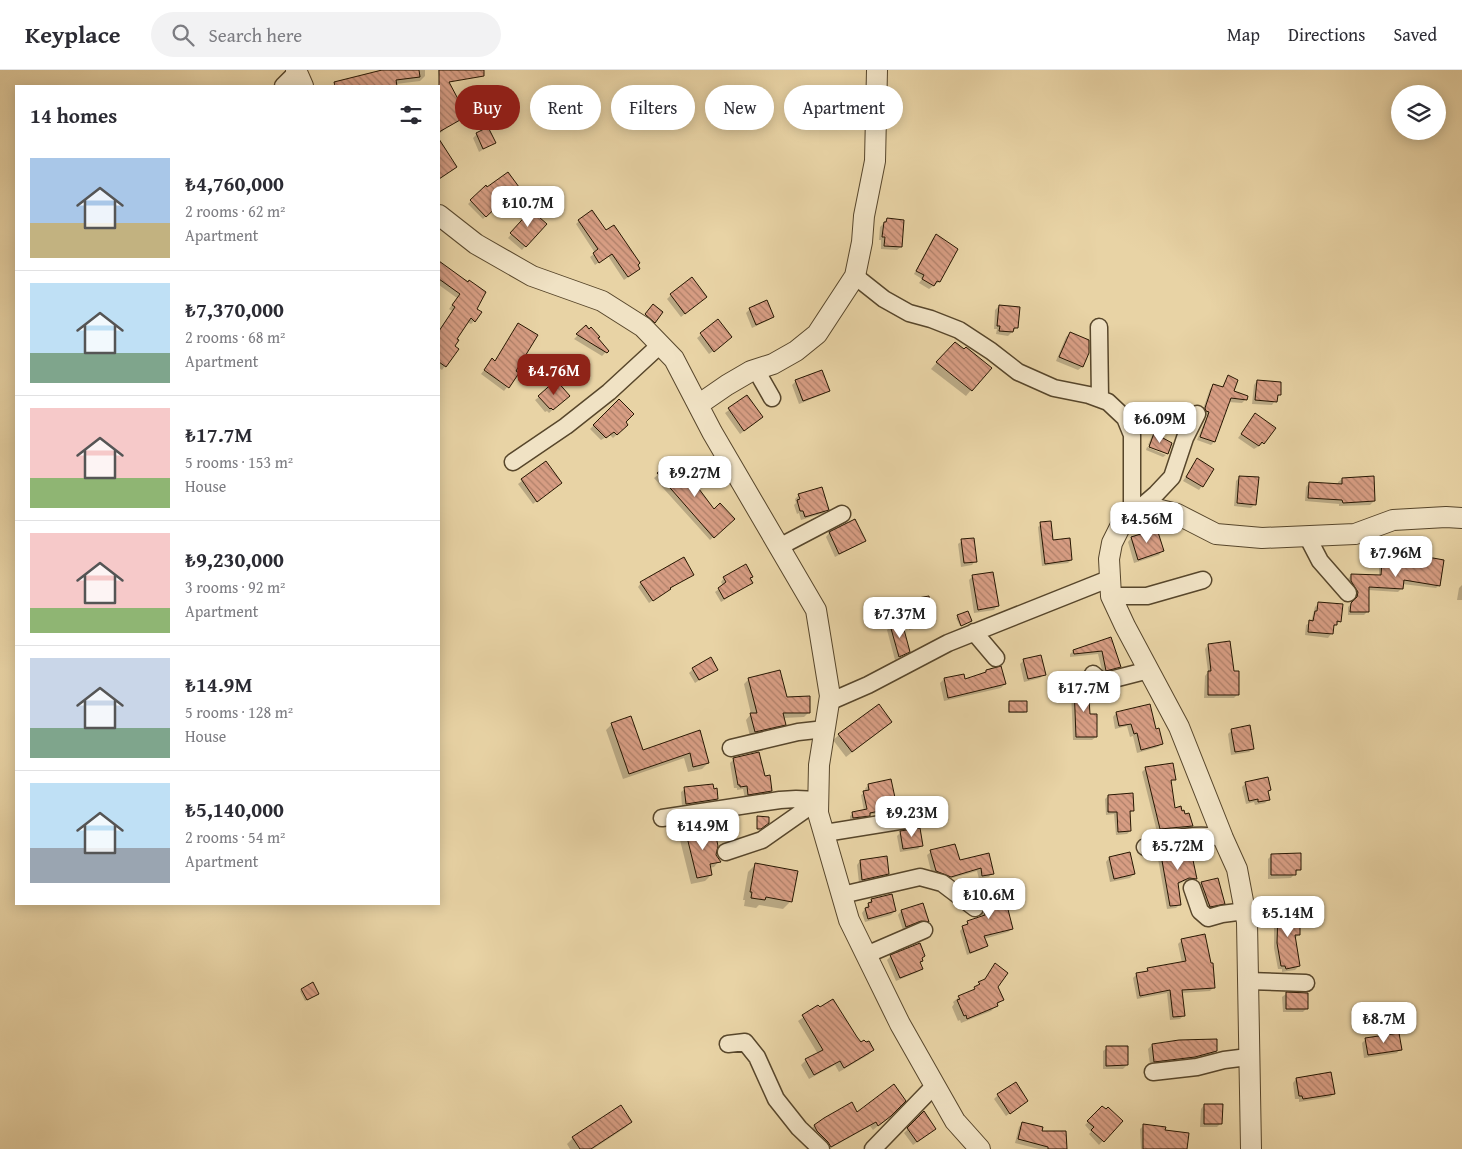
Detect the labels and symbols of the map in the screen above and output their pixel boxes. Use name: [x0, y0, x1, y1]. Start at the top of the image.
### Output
pin: ₺10.7M: [487, 186, 569, 228]
pin: ₺4.76M: [513, 354, 595, 396]
pin: ₺6.09M: [1119, 402, 1201, 444]
pin: ₺9.27M: [654, 456, 736, 498]
pin: ₺4.56M: [1106, 502, 1188, 544]
pin: ₺7.96M: [1355, 536, 1437, 578]
pin: ₺7.37M: [859, 596, 941, 639]
pin: ₺17.7M: [1043, 670, 1125, 713]
pin: ₺9.23M: [871, 796, 953, 838]
pin: ₺14.9M: [662, 808, 744, 851]
pin: ₺5.72M: [1137, 828, 1219, 871]
pin: ₺10.6M: [948, 878, 1030, 920]
pin: ₺5.14M: [1247, 896, 1329, 938]
pin: ₺8.7M: [1349, 1002, 1419, 1044]

